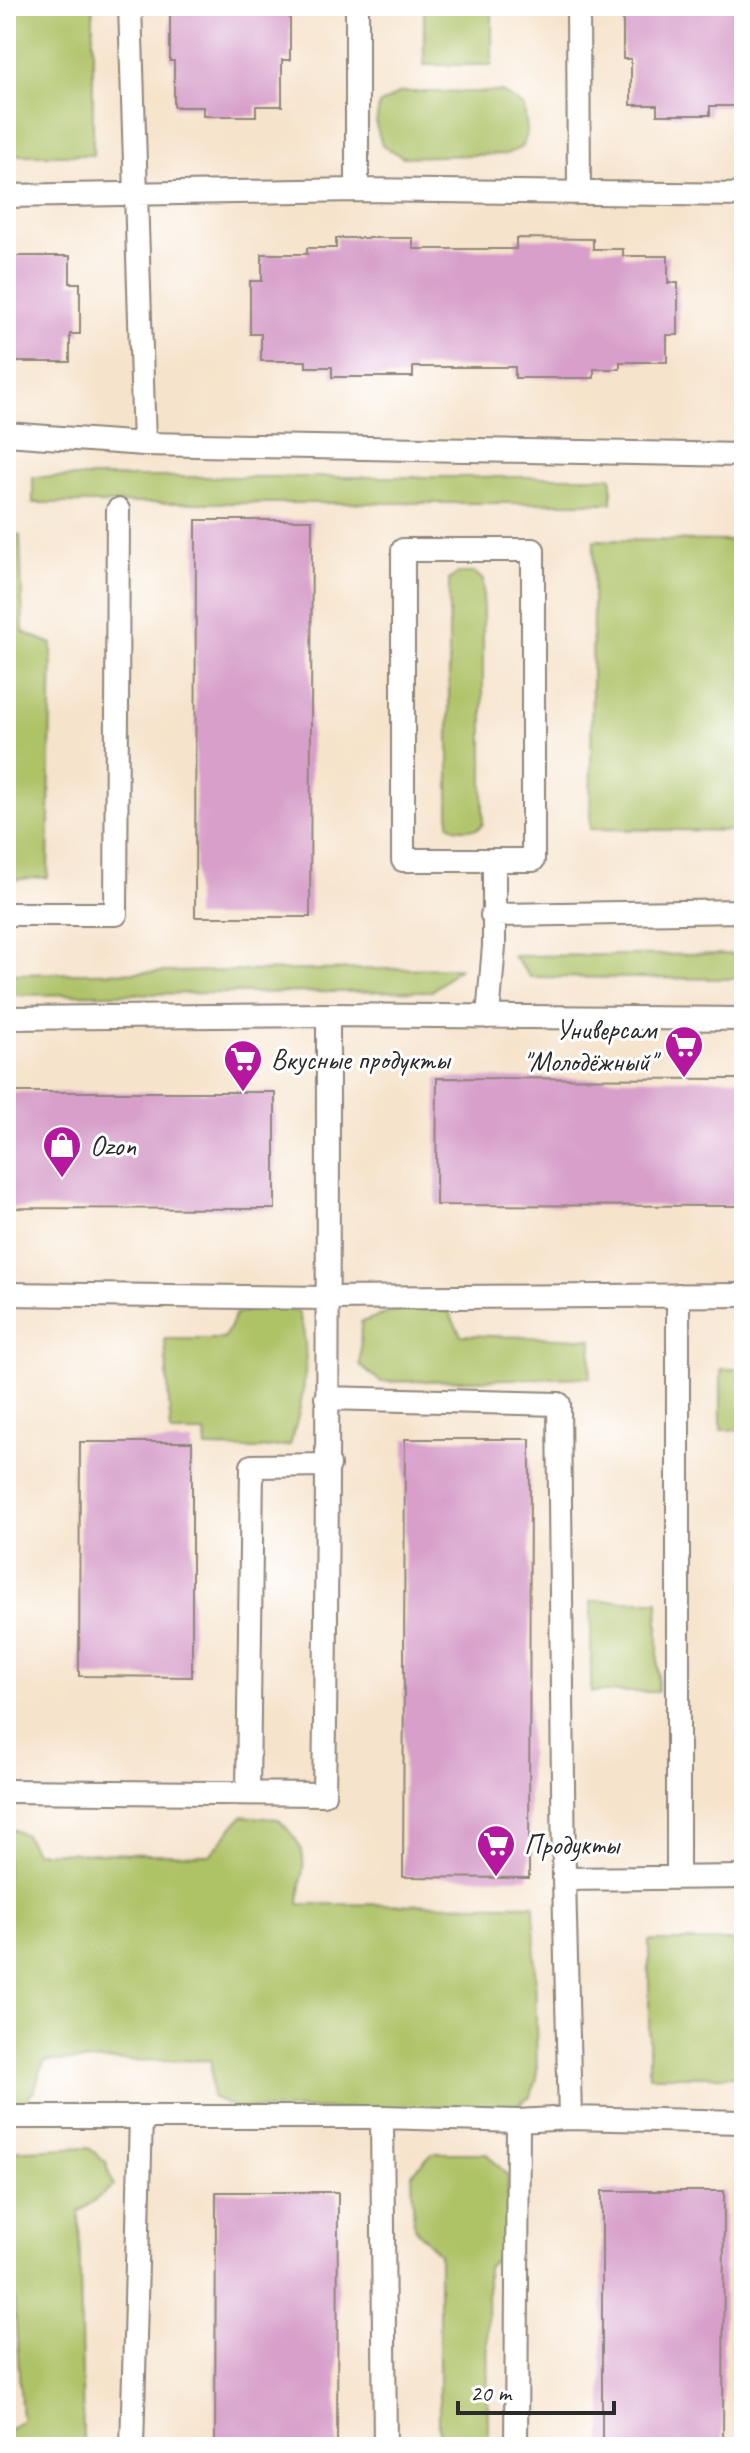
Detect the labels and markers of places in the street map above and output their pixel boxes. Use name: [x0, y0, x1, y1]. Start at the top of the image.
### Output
place label: Универсам "Молодёжный": [523, 1012, 661, 1079]
supermarket icon: Универсам "Молодёжный": [663, 1024, 705, 1079]
supermarket icon: Вкусные продукты: [222, 1038, 264, 1093]
place label: Вкусные продукты: [271, 1042, 452, 1077]
shop icon: Ozon: [41, 1124, 83, 1179]
place label: Ozon: [90, 1128, 136, 1163]
supermarket icon: Продукты: [475, 1823, 517, 1878]
place label: Продукты: [524, 1827, 621, 1862]

